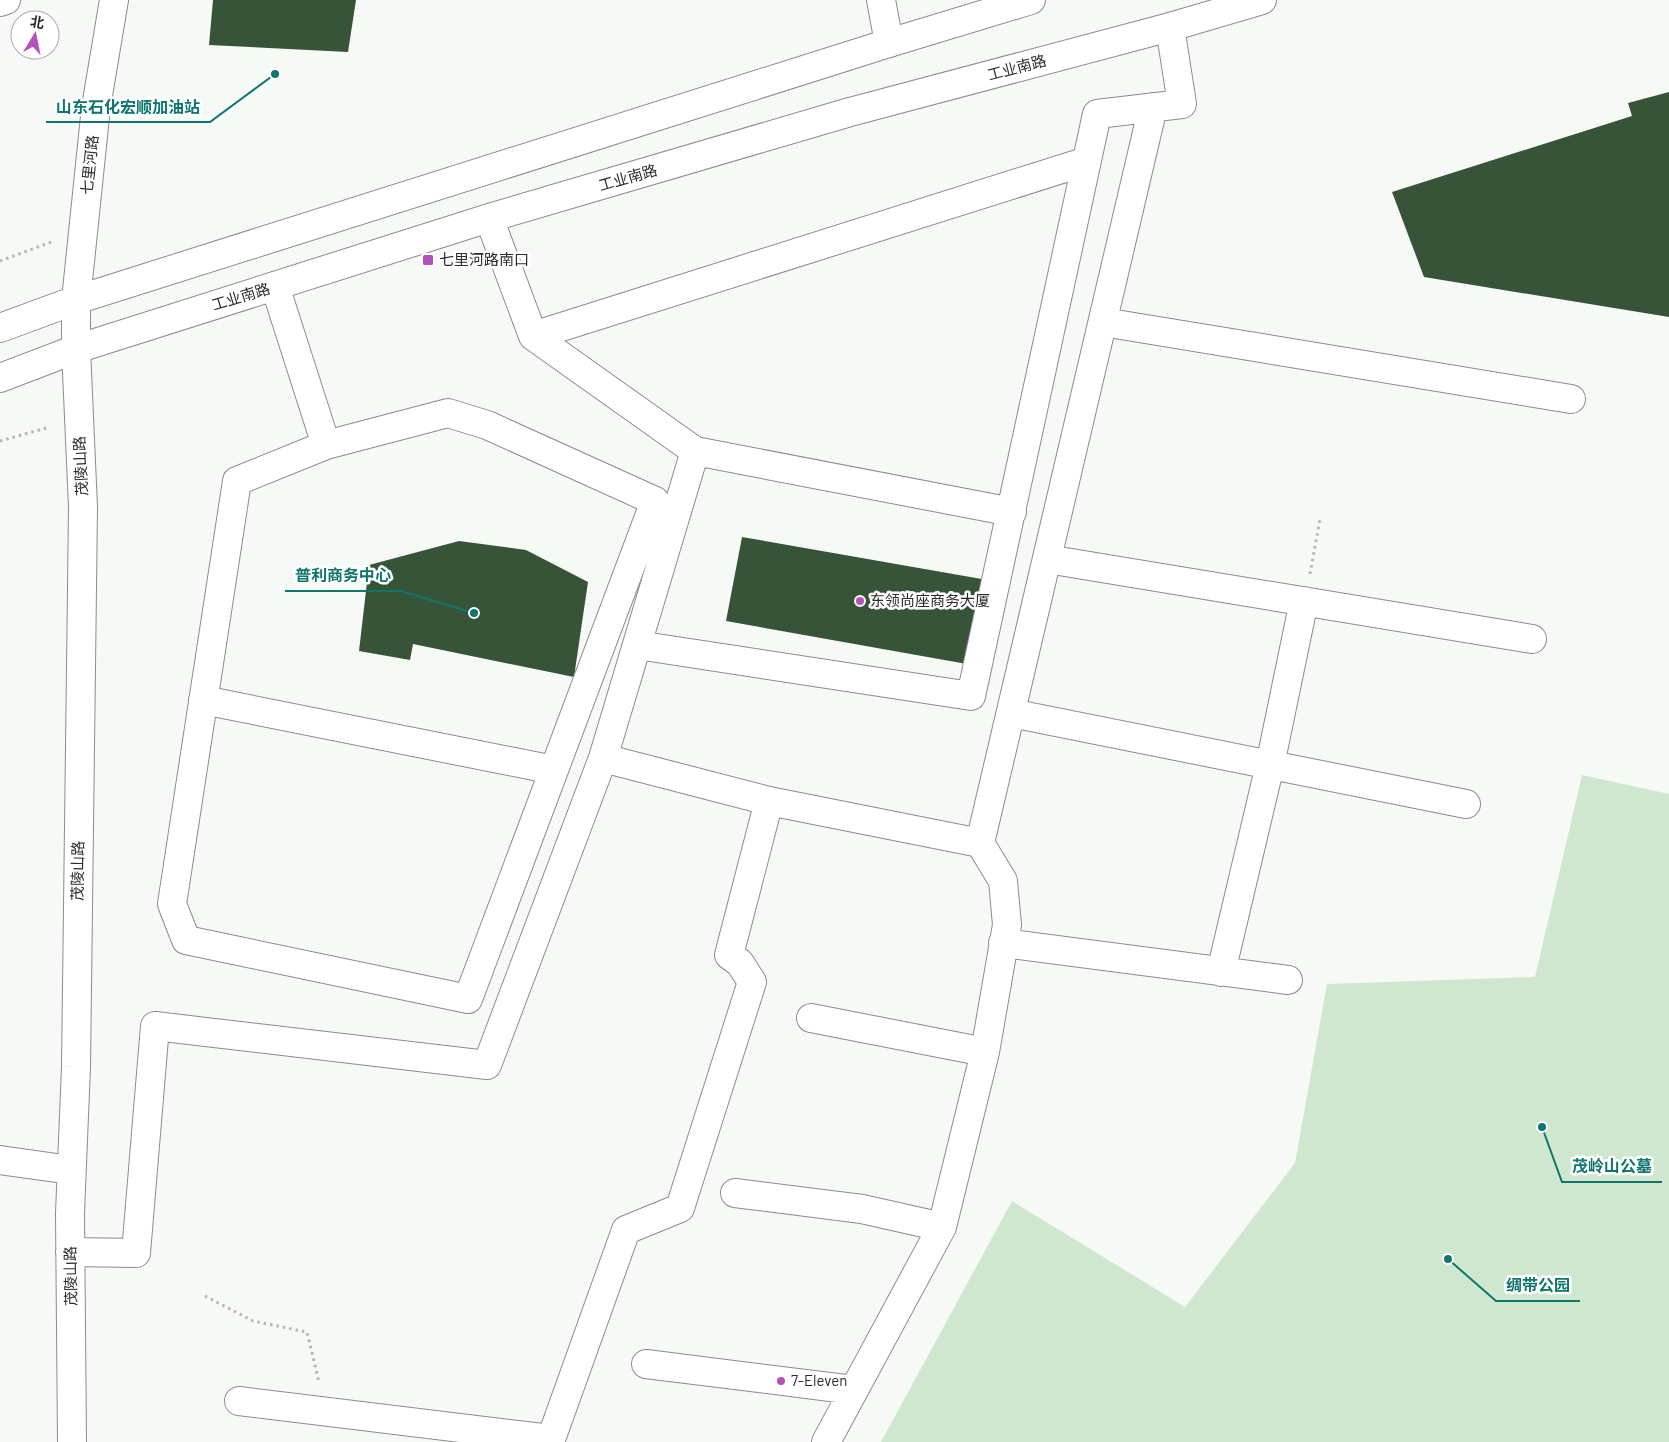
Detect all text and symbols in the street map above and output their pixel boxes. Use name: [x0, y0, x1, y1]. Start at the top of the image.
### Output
north arrow: [10, 10, 60, 60]
text: 北: [29, 12, 46, 31]
street label: 工业南路: [985, 51, 1048, 83]
callout: 山东石化宏顺加油站: [46, 91, 210, 122]
text: 山东石化宏顺加油站: [56, 97, 200, 116]
street label: 七里河路: [77, 134, 101, 196]
street label: 工业南路: [596, 160, 659, 194]
place label: 七里河路南口: [439, 250, 529, 268]
marker: 七里河路南口: [421, 253, 435, 267]
street label: 工业南路: [209, 279, 272, 313]
street label: 茂陵山路: [69, 436, 91, 496]
callout: 普利商务中心: [285, 560, 401, 591]
text: 普利商务中心: [295, 565, 391, 584]
place label: 东领尚座商务大厦: [870, 591, 990, 609]
marker: 东领尚座商务大厦: [854, 595, 866, 607]
street label: 茂陵山路: [67, 841, 87, 901]
callout: 茂岭山公墓: [1562, 1151, 1662, 1182]
text: 茂岭山公墓: [1572, 1156, 1652, 1175]
street label: 茂陵山路: [60, 1246, 80, 1306]
callout: 绸带公园: [1496, 1270, 1580, 1301]
text: 绸带公园: [1506, 1275, 1570, 1294]
place label: 7-Eleven: [791, 1371, 847, 1389]
marker: 7-Eleven: [775, 1375, 787, 1387]

